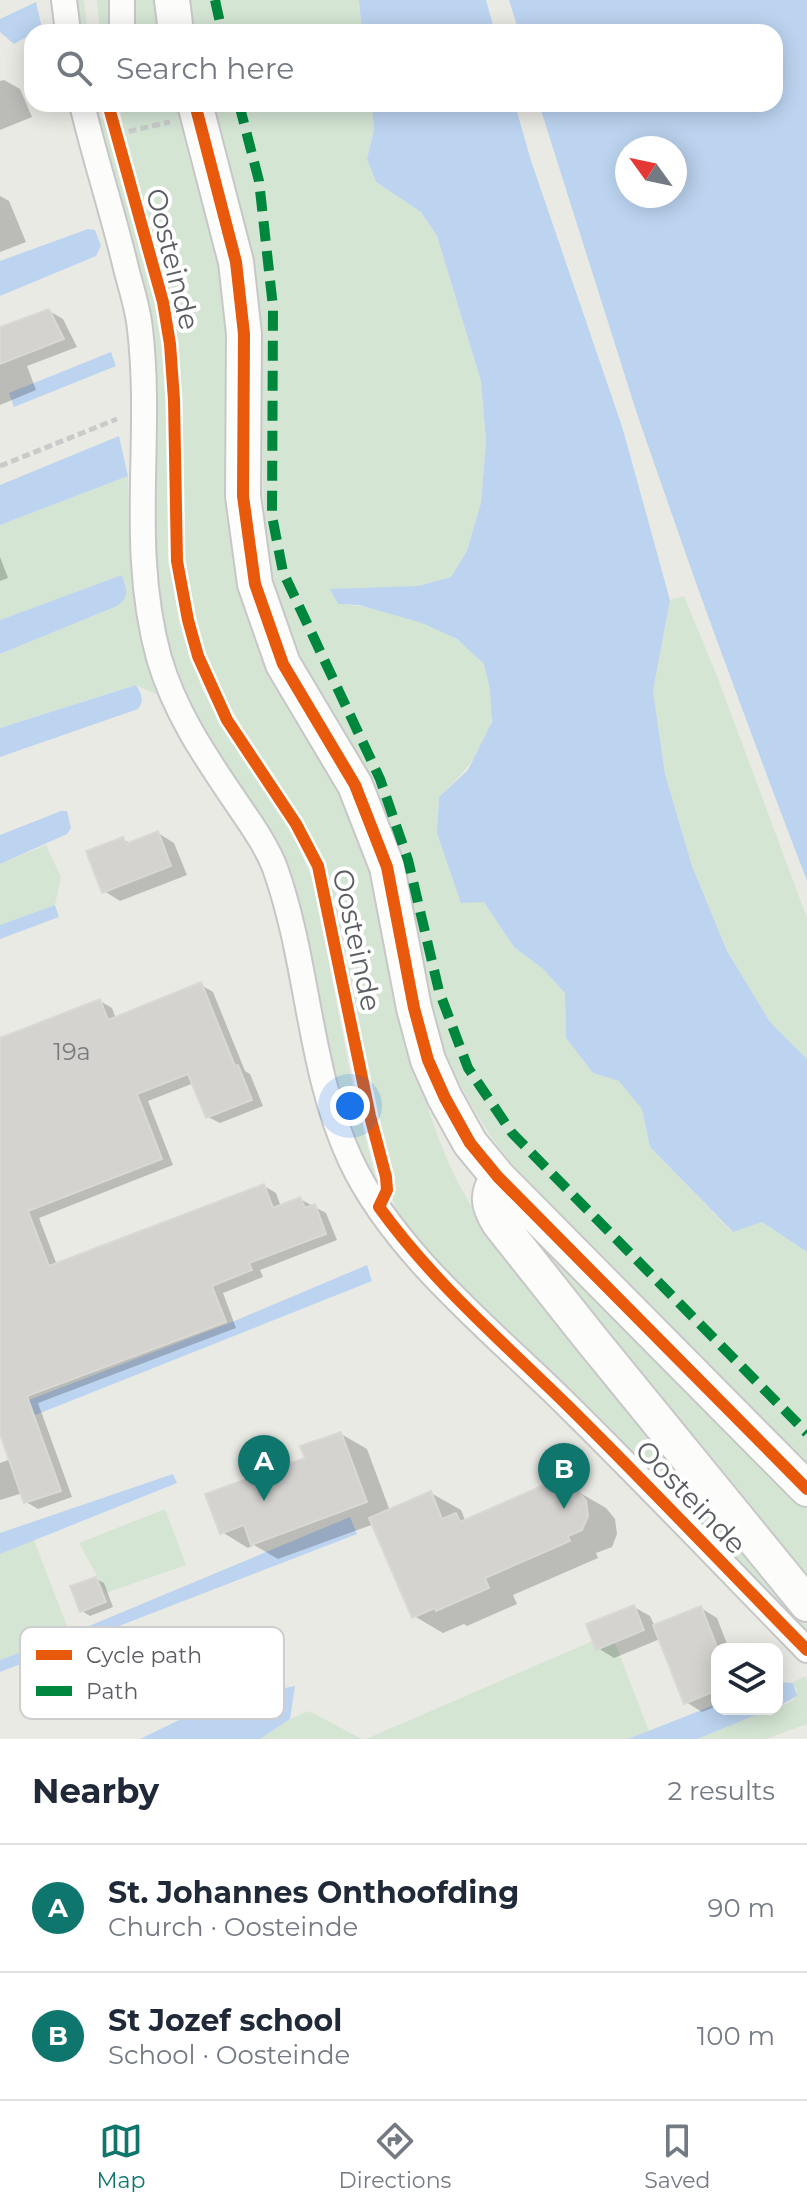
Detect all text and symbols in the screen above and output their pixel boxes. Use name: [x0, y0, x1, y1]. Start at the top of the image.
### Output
search box: [24, 24, 783, 112]
icon: search: [52, 46, 96, 90]
text: Search here: [116, 50, 294, 87]
north arrow: [615, 136, 687, 208]
street label: Oosteinde: [139, 185, 207, 333]
street label: Oosteinde: [325, 866, 389, 1014]
house number: 19a: [53, 1037, 91, 1066]
your location: [330, 1086, 370, 1126]
street label: Oosteinde: [628, 1433, 754, 1561]
pin: A: [238, 1435, 290, 1501]
pin: B: [538, 1443, 590, 1509]
legend: [20, 1627, 284, 1719]
text: Cycle path: [86, 1642, 202, 1669]
map controls: [711, 1643, 783, 1715]
button: layers: [711, 1643, 783, 1715]
text: Path: [86, 1678, 138, 1705]
text: Nearby: [32, 1770, 159, 1812]
text: 2 results: [667, 1775, 775, 1807]
text: St. Johannes Onthoofding: [108, 1874, 519, 1911]
text: A: [48, 1892, 68, 1924]
text: 90 m: [708, 1892, 775, 1924]
text: Church · Oosteinde: [108, 1911, 358, 1943]
text: St Jozef school: [108, 2002, 342, 2039]
text: B: [48, 2020, 68, 2052]
text: 100 m: [697, 2020, 775, 2052]
text: School · Oosteinde: [108, 2039, 350, 2071]
tab: Map: [97, 2119, 145, 2194]
tab: Directions: [339, 2119, 451, 2194]
tab: Saved: [644, 2119, 710, 2194]

